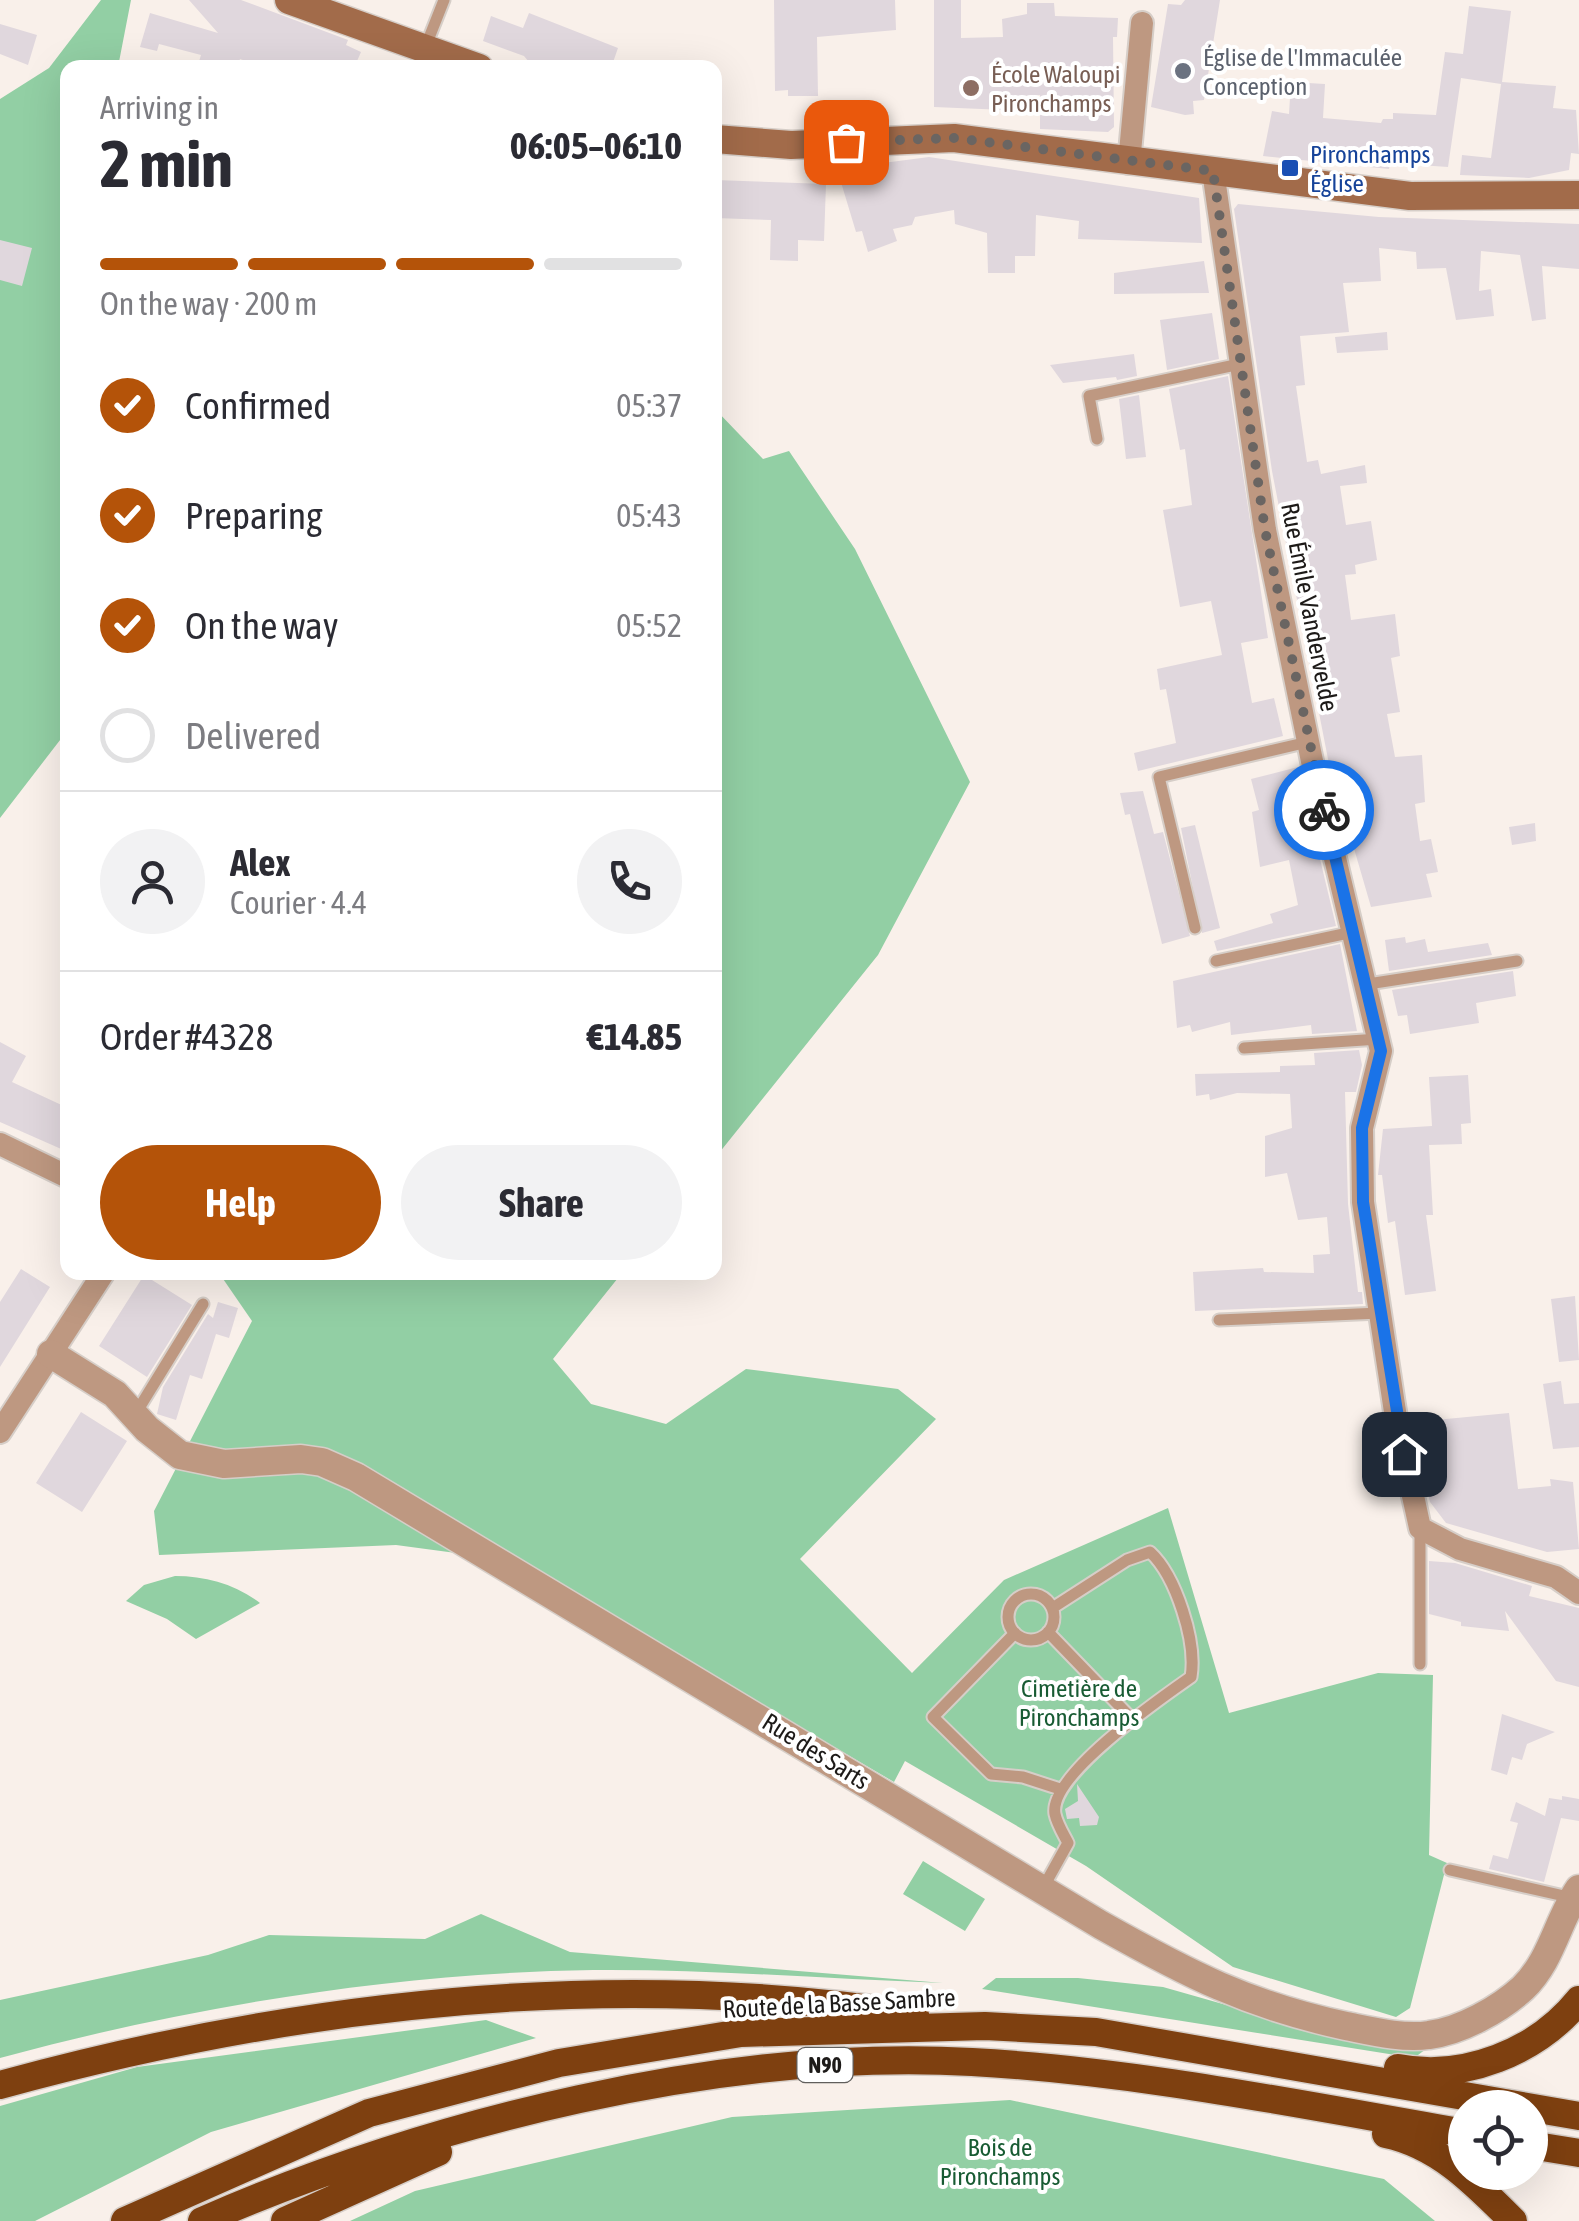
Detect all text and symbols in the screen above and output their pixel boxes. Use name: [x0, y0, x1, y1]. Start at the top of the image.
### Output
place label: Église de l'Immaculée Conception: [1203, 43, 1402, 100]
place label: École Waloupi Pironchamps: [991, 60, 1121, 117]
marker: Église de l'Immaculée Conception: [1172, 60, 1194, 82]
marker: École Waloupi Pironchamps: [960, 77, 982, 99]
text: Arriving in: [100, 89, 219, 126]
pin: [804, 100, 889, 185]
icon: bag: [819, 115, 874, 170]
text: 06:05–06:10: [510, 124, 682, 167]
text: 2 min: [100, 126, 233, 201]
place label: Pironchamps Église: [1310, 140, 1431, 197]
marker: Pironchamps Église: [1279, 157, 1301, 179]
text: On the way · 200 m: [100, 285, 317, 322]
icon: check: [100, 378, 155, 433]
text: Confirmed: [185, 384, 331, 427]
text: 05:37: [616, 387, 682, 424]
icon: check: [100, 488, 155, 543]
text: Preparing: [185, 494, 323, 537]
text: 05:43: [616, 497, 682, 534]
street label: Rue Émile Vandervelde: [1276, 500, 1344, 714]
icon: check: [100, 598, 155, 653]
text: On the way: [185, 604, 338, 647]
text: 05:52: [616, 607, 682, 644]
text: Delivered: [185, 714, 321, 757]
courier: [1274, 760, 1374, 860]
icon: bike: [1297, 783, 1352, 838]
button: person: [100, 829, 205, 934]
button: phone: [577, 829, 682, 934]
text: Alex: [230, 841, 291, 884]
text: Courier · 4.4: [230, 884, 367, 921]
text: Order #4328: [100, 1015, 273, 1058]
text: €14.85: [587, 1015, 682, 1058]
button: Help: [100, 1145, 381, 1260]
button: Share: [401, 1145, 682, 1260]
pin: [1362, 1412, 1447, 1497]
icon: home: [1377, 1427, 1432, 1482]
park label: Cimetière de Pironchamps: [1019, 1674, 1139, 1731]
street label: Rue des Sarts: [758, 1707, 874, 1795]
street label: Route de la Basse Sambre: [722, 1983, 956, 2023]
road number: N90: [798, 2048, 852, 2082]
map controls: [1448, 2090, 1548, 2190]
button: locate: [1448, 2090, 1548, 2190]
park label: Bois de Pironchamps: [940, 2133, 1060, 2190]

